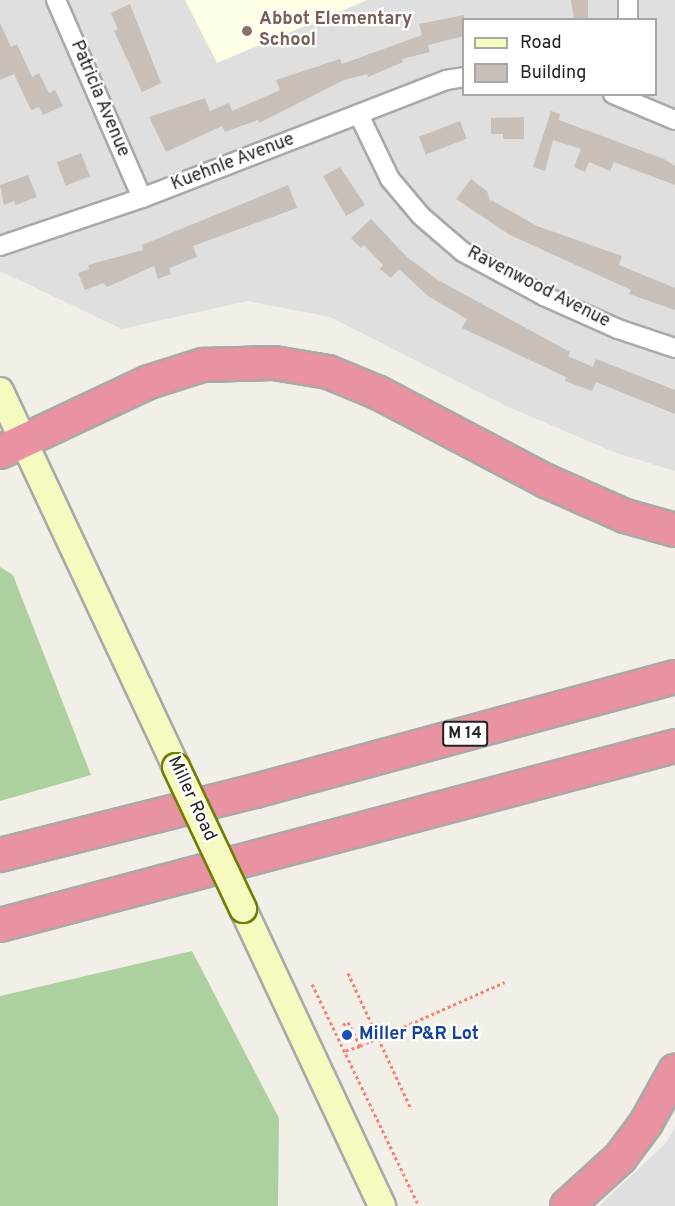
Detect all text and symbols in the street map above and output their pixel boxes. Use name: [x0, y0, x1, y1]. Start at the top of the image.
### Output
place label: Abbot Elementary School: [259, 10, 412, 52]
legend: [462, 18, 657, 96]
marker: Abbot Elementary School: [240, 24, 254, 38]
text: Road: [520, 32, 562, 55]
street label: Patricia Avenue: [65, 37, 133, 161]
text: Building: [520, 62, 586, 85]
street label: Kuehnle Avenue: [168, 129, 298, 197]
street label: Ravenwood Avenue: [463, 243, 613, 333]
road number: M 14: [441, 721, 489, 747]
street label: Miller Road: [162, 753, 220, 845]
place label: Miller P&R Lot: [359, 1024, 479, 1046]
marker: Miller P&R Lot: [340, 1028, 354, 1042]

